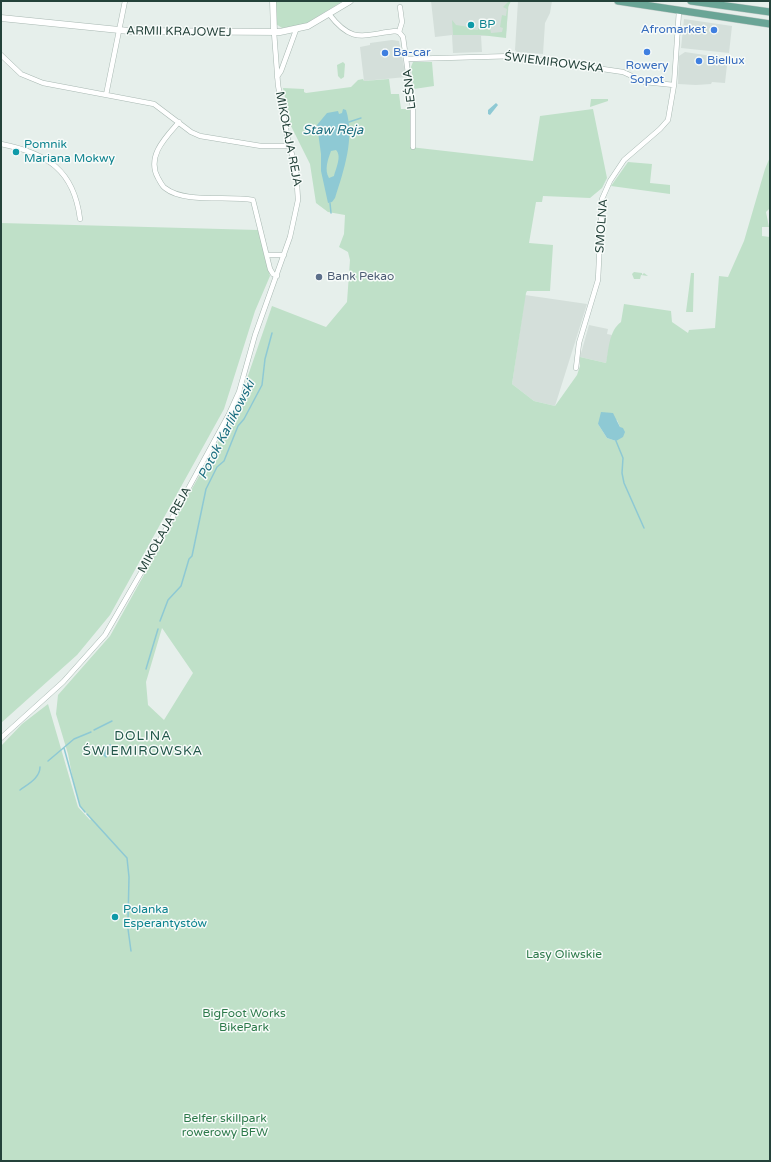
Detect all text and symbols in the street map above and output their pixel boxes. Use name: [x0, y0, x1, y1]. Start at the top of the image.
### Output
place label: BP: [479, 18, 495, 32]
marker: BP: [466, 20, 476, 30]
place label: Afromarket: [641, 23, 706, 37]
street label: ARMII KRAJOWEJ: [126, 24, 232, 40]
marker: Afromarket: [709, 25, 719, 35]
place label: Ba-car: [393, 46, 431, 60]
marker: Rowery Sopot: [642, 47, 652, 57]
marker: Ba-car: [380, 48, 390, 58]
street label: ŚWIEMIROWSKA: [503, 50, 605, 76]
place label: Biellux: [707, 54, 745, 68]
marker: Biellux: [694, 56, 704, 66]
place label: Rowery Sopot: [625, 59, 669, 87]
street label: LEŚNA: [400, 68, 420, 110]
street label: MIKOŁAJA REJA: [272, 90, 304, 188]
water label: Staw Reja: [303, 123, 363, 139]
place label: Pomnik Mariana Mokwy: [24, 138, 115, 166]
marker: Pomnik Mariana Mokwy: [11, 147, 21, 157]
street label: SMOLNA: [593, 198, 611, 254]
place label: Bank Pekao: [327, 270, 394, 284]
marker: Bank Pekao: [314, 272, 324, 282]
water label: Potok Karlikowski: [195, 378, 259, 482]
street label: MIKOŁAJA REJA: [135, 484, 195, 576]
district label: DOLINA ŚWIEMIROWSKA: [83, 729, 203, 760]
place label: Polanka Esperantystów: [123, 903, 207, 931]
marker: Polanka Esperantystów: [110, 912, 120, 922]
park label: Lasy Oliwskie: [526, 948, 602, 962]
park label: BigFoot Works BikePark: [202, 1007, 286, 1035]
park label: Belfer skillpark rowerowy BFW: [182, 1112, 268, 1140]

